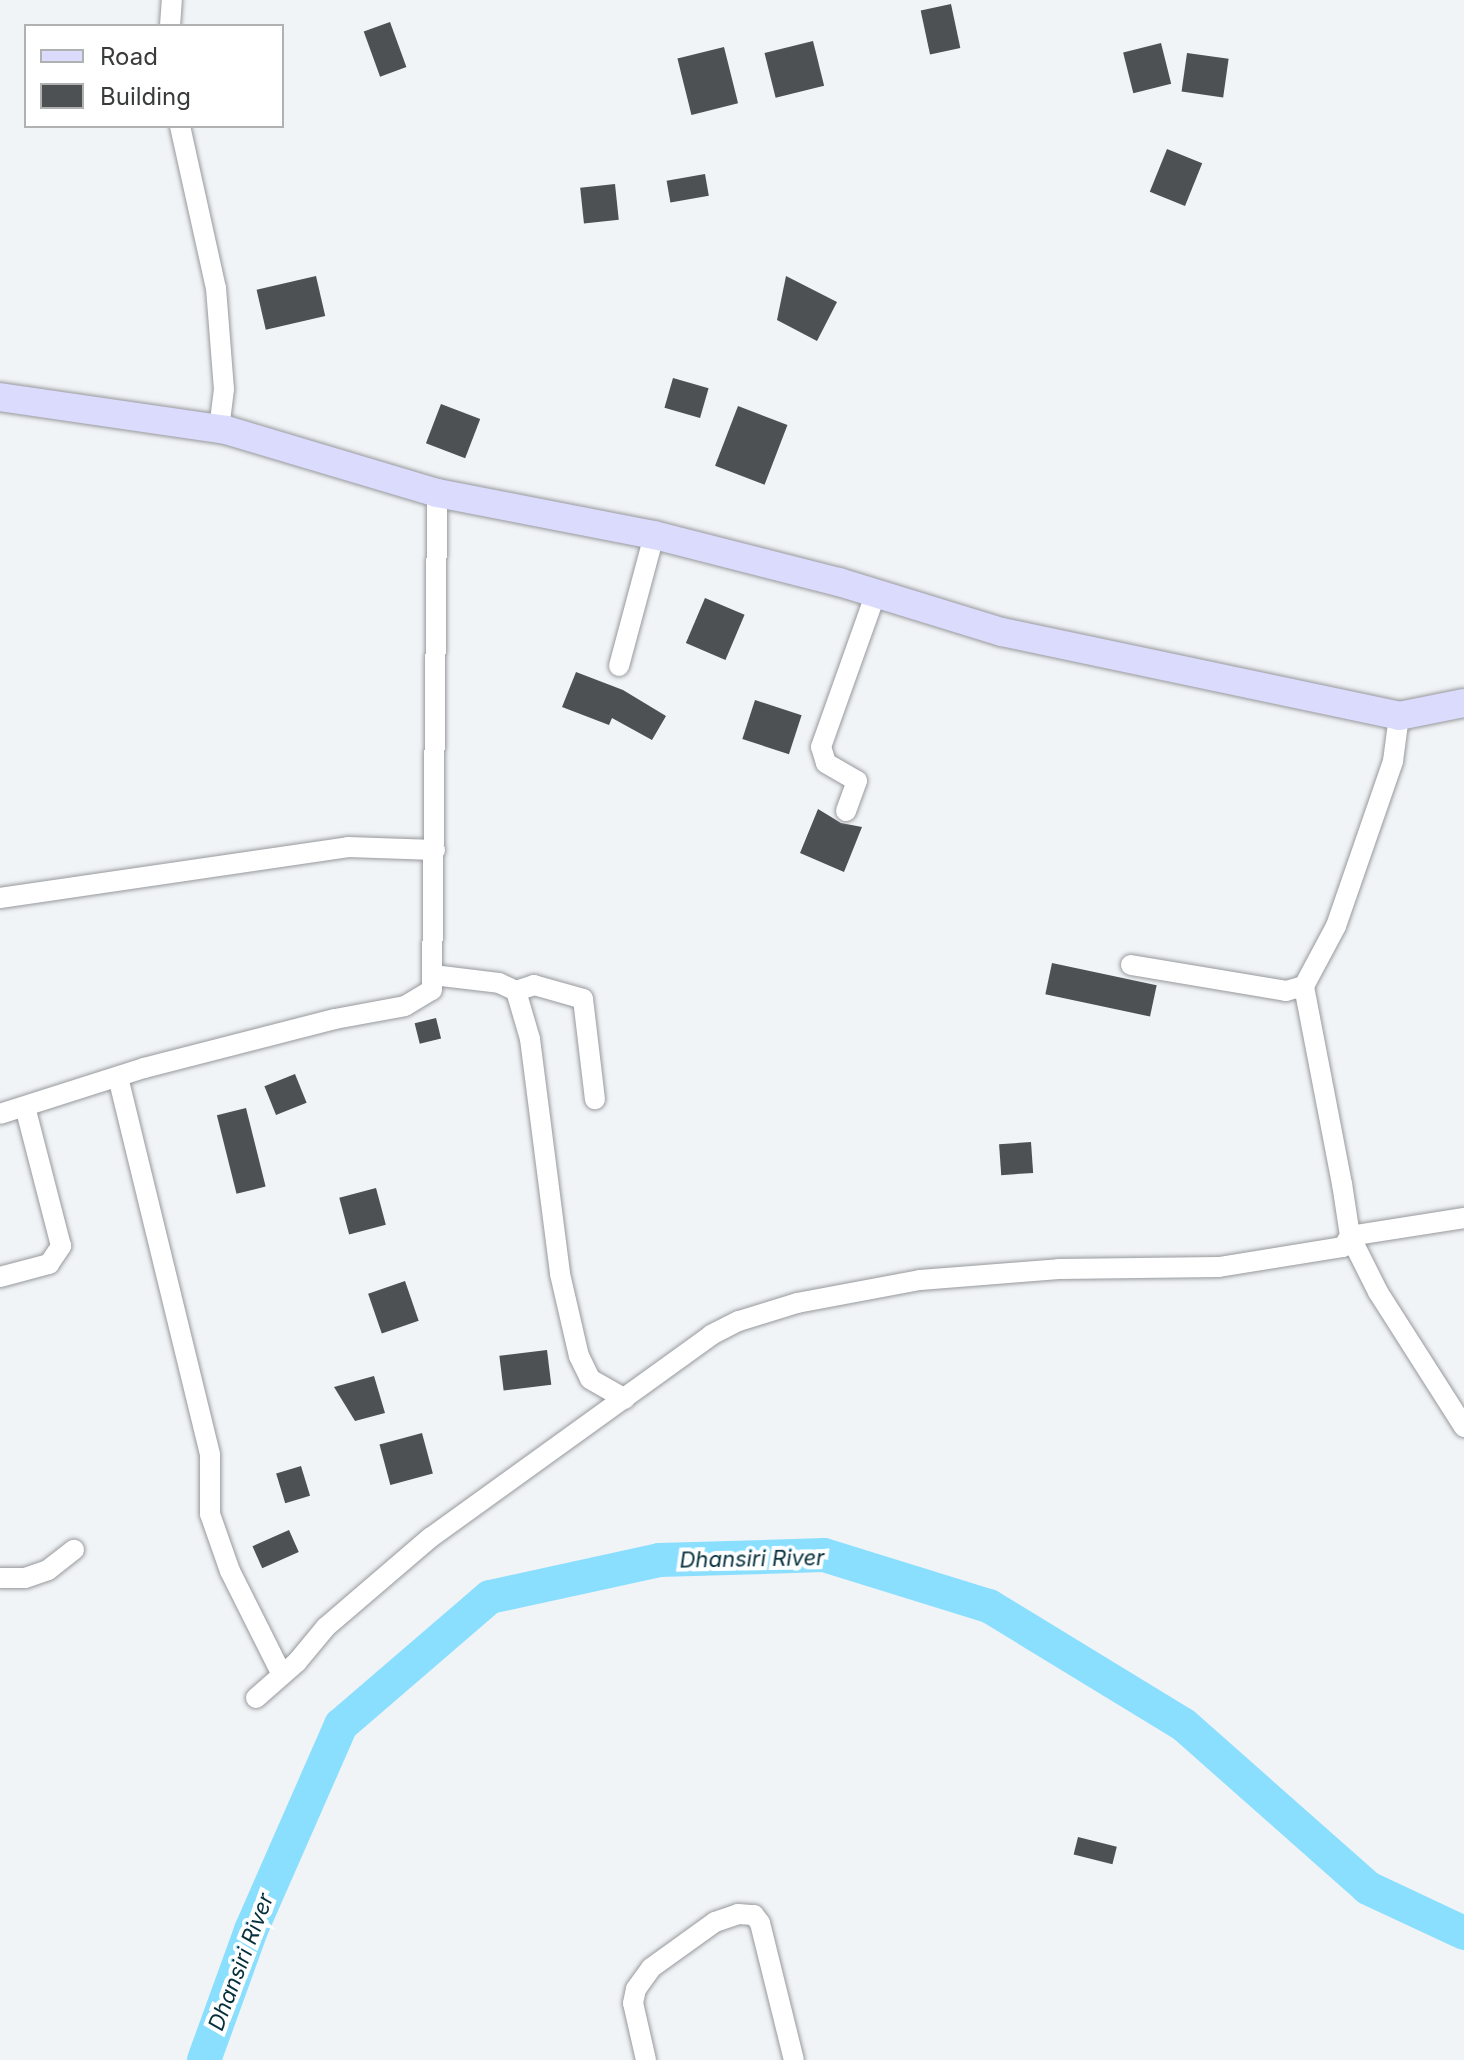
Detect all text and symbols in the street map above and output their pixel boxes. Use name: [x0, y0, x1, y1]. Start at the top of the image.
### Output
legend: [24, 24, 284, 128]
text: Road: [100, 42, 158, 71]
text: Building: [100, 82, 191, 111]
water label: Dhansiri River: [679, 1545, 825, 1573]
water label: Dhansiri River: [203, 1890, 279, 2034]

